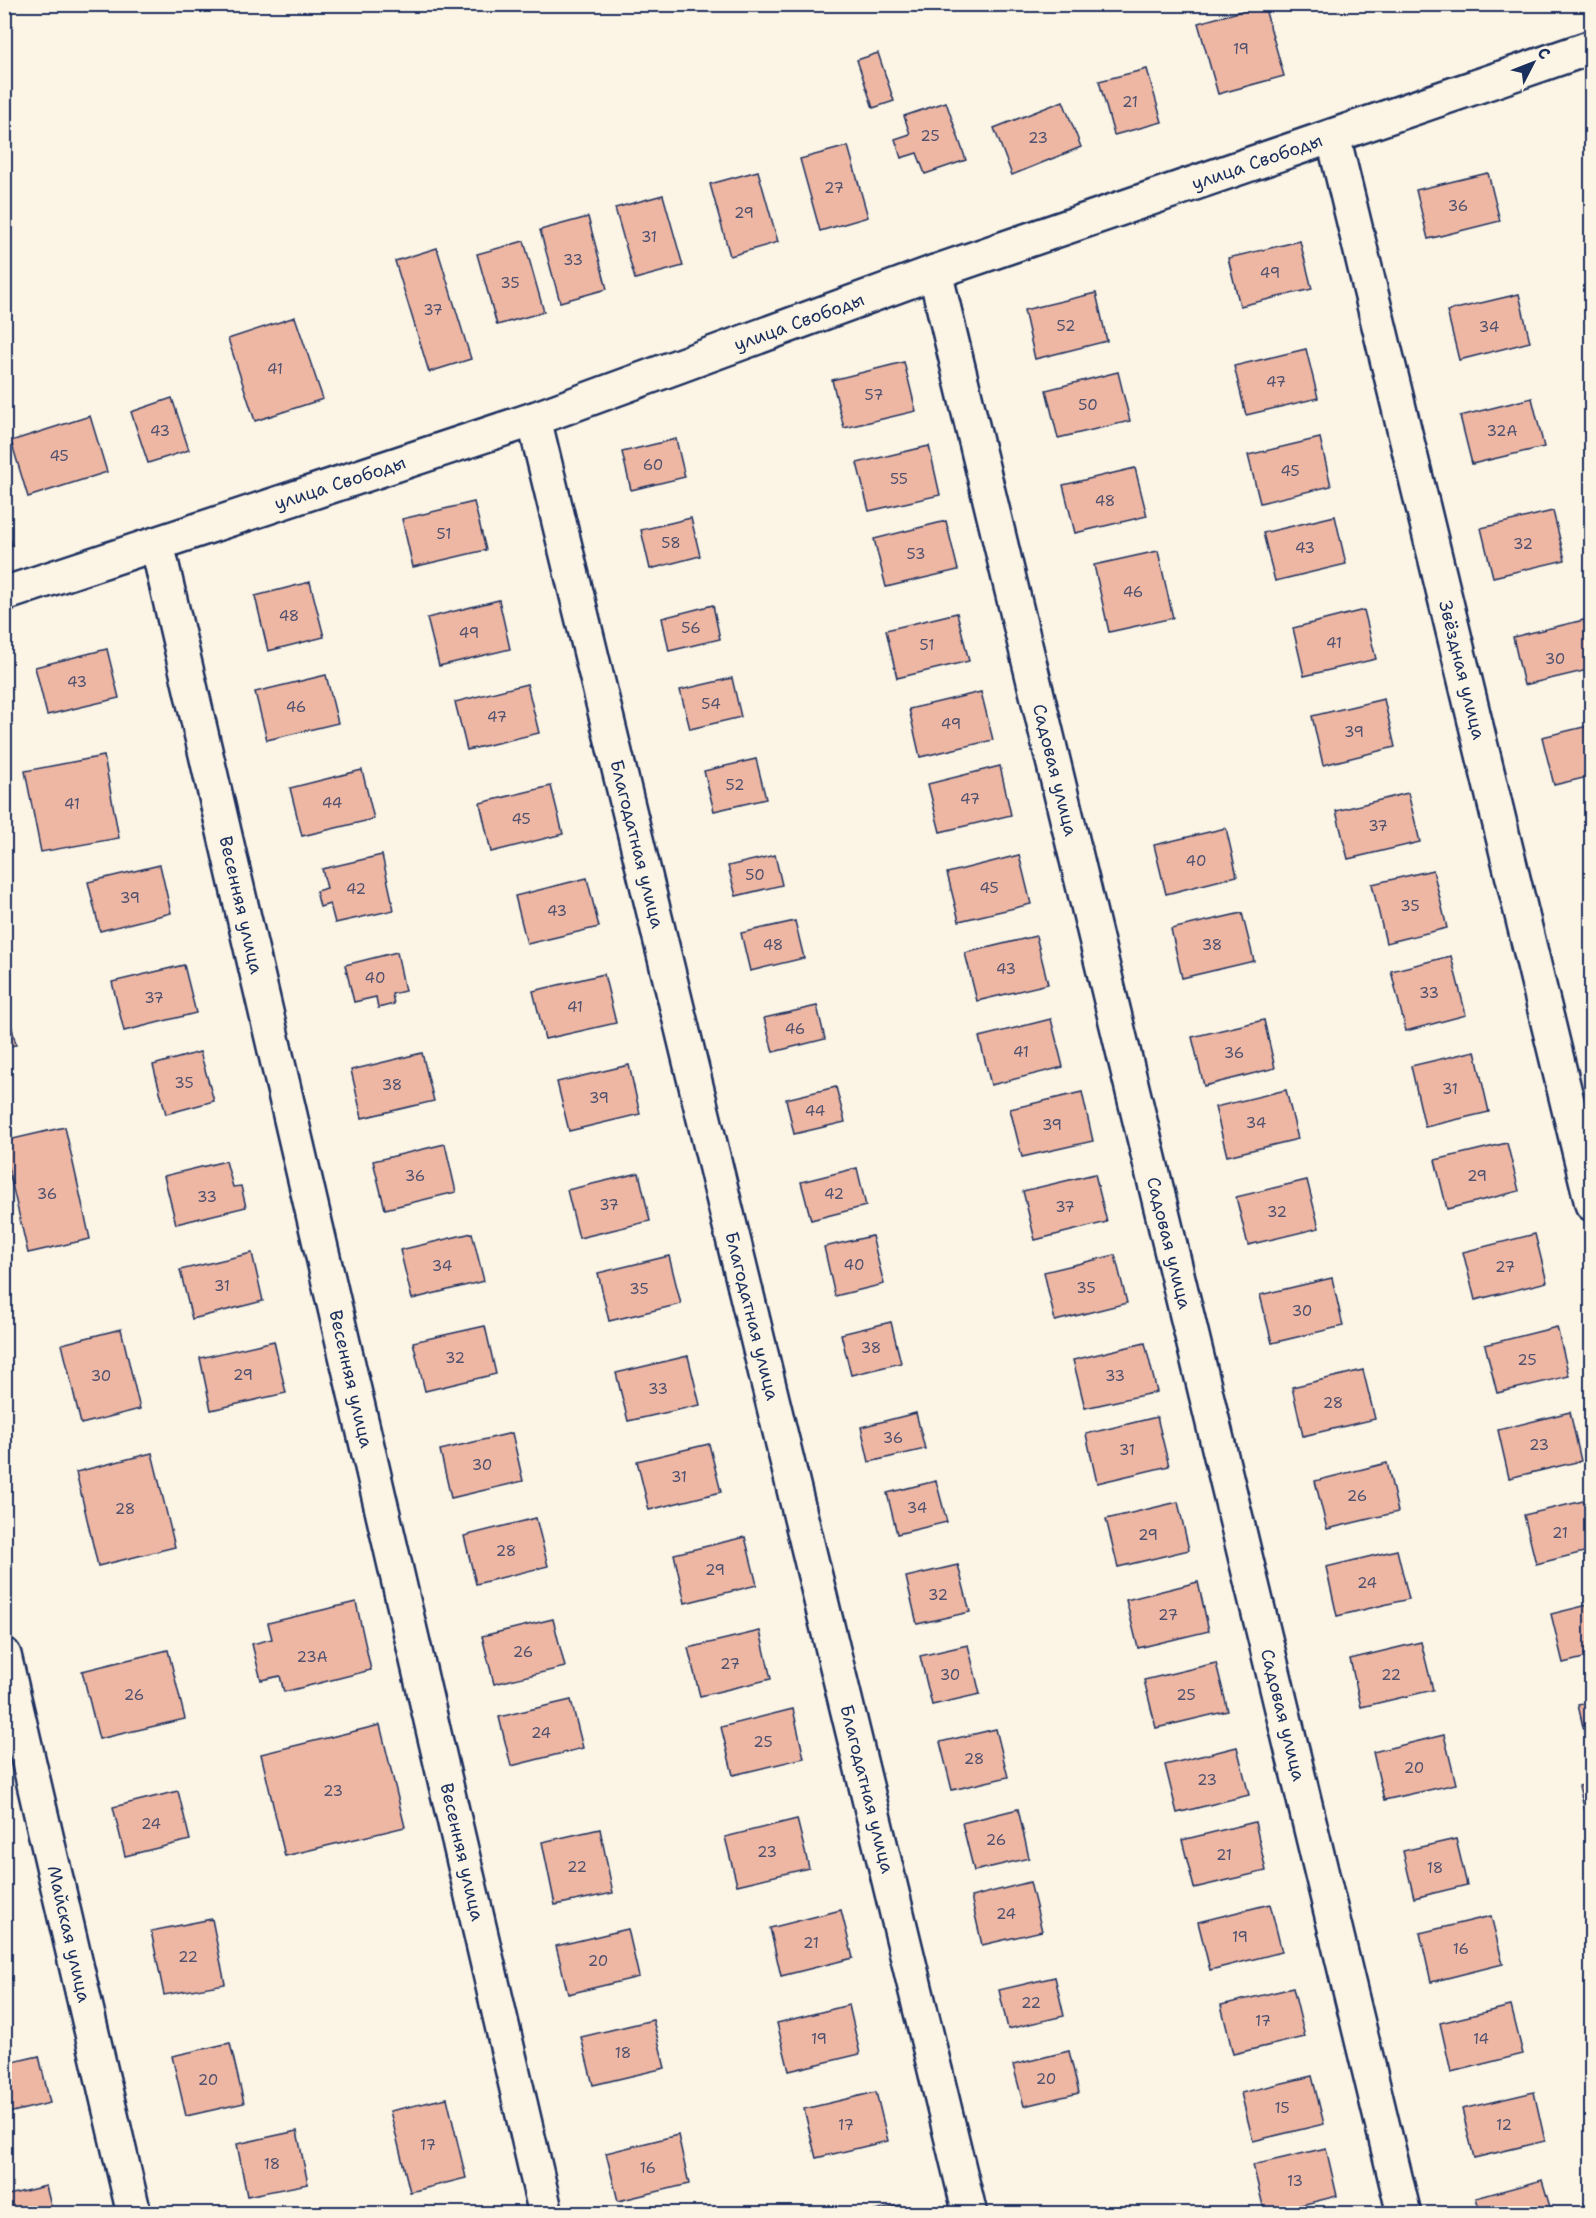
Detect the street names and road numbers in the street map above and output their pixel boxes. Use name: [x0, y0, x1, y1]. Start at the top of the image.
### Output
street label: улица Свободы: [1188, 128, 1326, 196]
street label: улица Свободы: [730, 287, 868, 357]
street label: улица Свободы: [271, 450, 409, 516]
street label: Звёздная улица: [1433, 598, 1491, 742]
street label: Садовая улица: [1027, 701, 1083, 839]
street label: Благодатная улица: [604, 757, 670, 931]
street label: Весенняя улица: [213, 834, 269, 976]
street label: Садовая улица: [1141, 1174, 1197, 1312]
street label: Благодатная улица: [719, 1229, 785, 1403]
street label: Весенняя улица: [323, 1308, 379, 1450]
street label: Садовая улица: [1255, 1646, 1311, 1784]
street label: Благодатная улица: [834, 1702, 900, 1876]
street label: Весенняя улица: [434, 1781, 490, 1923]
street label: Майская улица: [42, 1863, 96, 2005]

